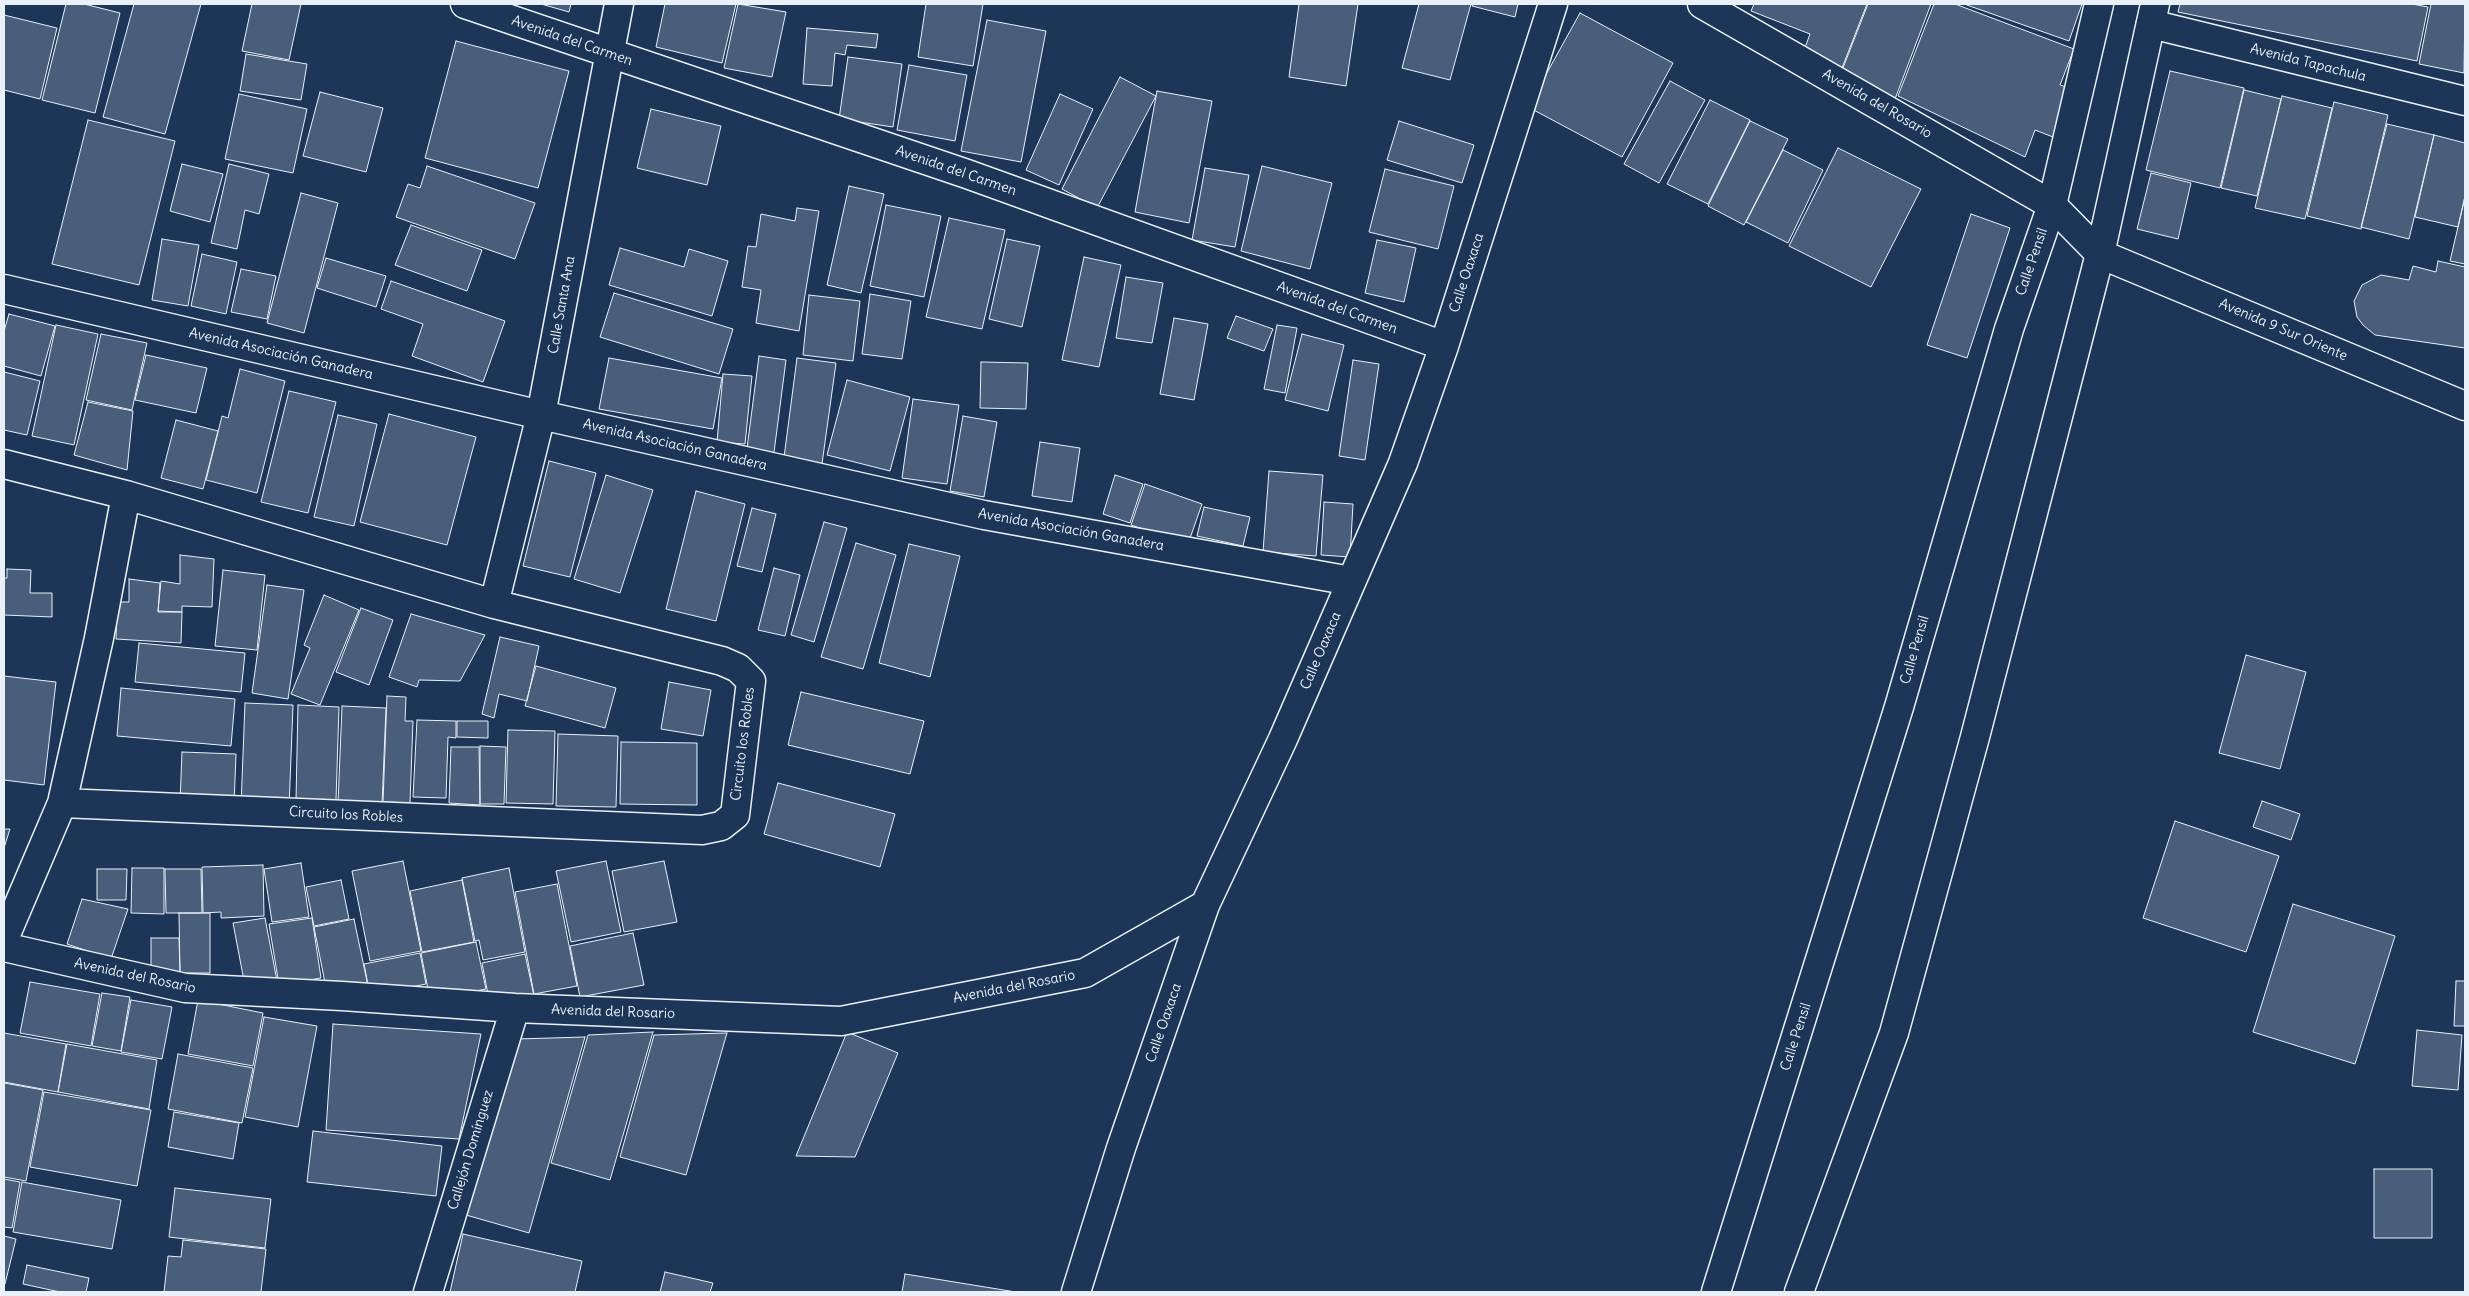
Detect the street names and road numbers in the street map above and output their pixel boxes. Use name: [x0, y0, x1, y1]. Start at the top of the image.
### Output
street label: Avenida del Carmen: [509, 12, 635, 70]
street label: Avenida Tapachula: [2248, 40, 2368, 86]
street label: Avenida del Rosario: [1819, 66, 1935, 142]
street label: Avenida del Carmen: [893, 142, 1019, 200]
street label: Calle Pensil: [2013, 226, 2051, 298]
street label: Calle Oaxaca: [1446, 231, 1488, 315]
street label: Calle Santa Ana: [545, 255, 579, 355]
street label: Avenida del Carmen: [1274, 278, 1400, 338]
street label: Avenida 9 Sur Oriente: [2216, 295, 2350, 365]
street label: Avenida Asociación Ganadera: [187, 325, 375, 383]
street label: Avenida Asociación Ganadera: [581, 416, 769, 474]
street label: Avenida Asociación Ganadera: [977, 505, 1165, 555]
street label: Calle Oaxaca: [1297, 610, 1345, 692]
street label: Calle Pensil: [1897, 614, 1933, 686]
street label: Circuito los Robles: [728, 686, 758, 802]
street label: Circuito los Robles: [288, 804, 404, 826]
street label: Avenida del Rosario: [73, 955, 197, 997]
street label: Avenida del Rosario: [952, 967, 1076, 1007]
street label: Calle Oaxaca: [1143, 981, 1185, 1065]
street label: Avenida del Rosario: [551, 1001, 675, 1023]
street label: Calle Pensil: [1777, 1001, 1815, 1073]
street label: Callejón Domínguez: [445, 1088, 497, 1212]

